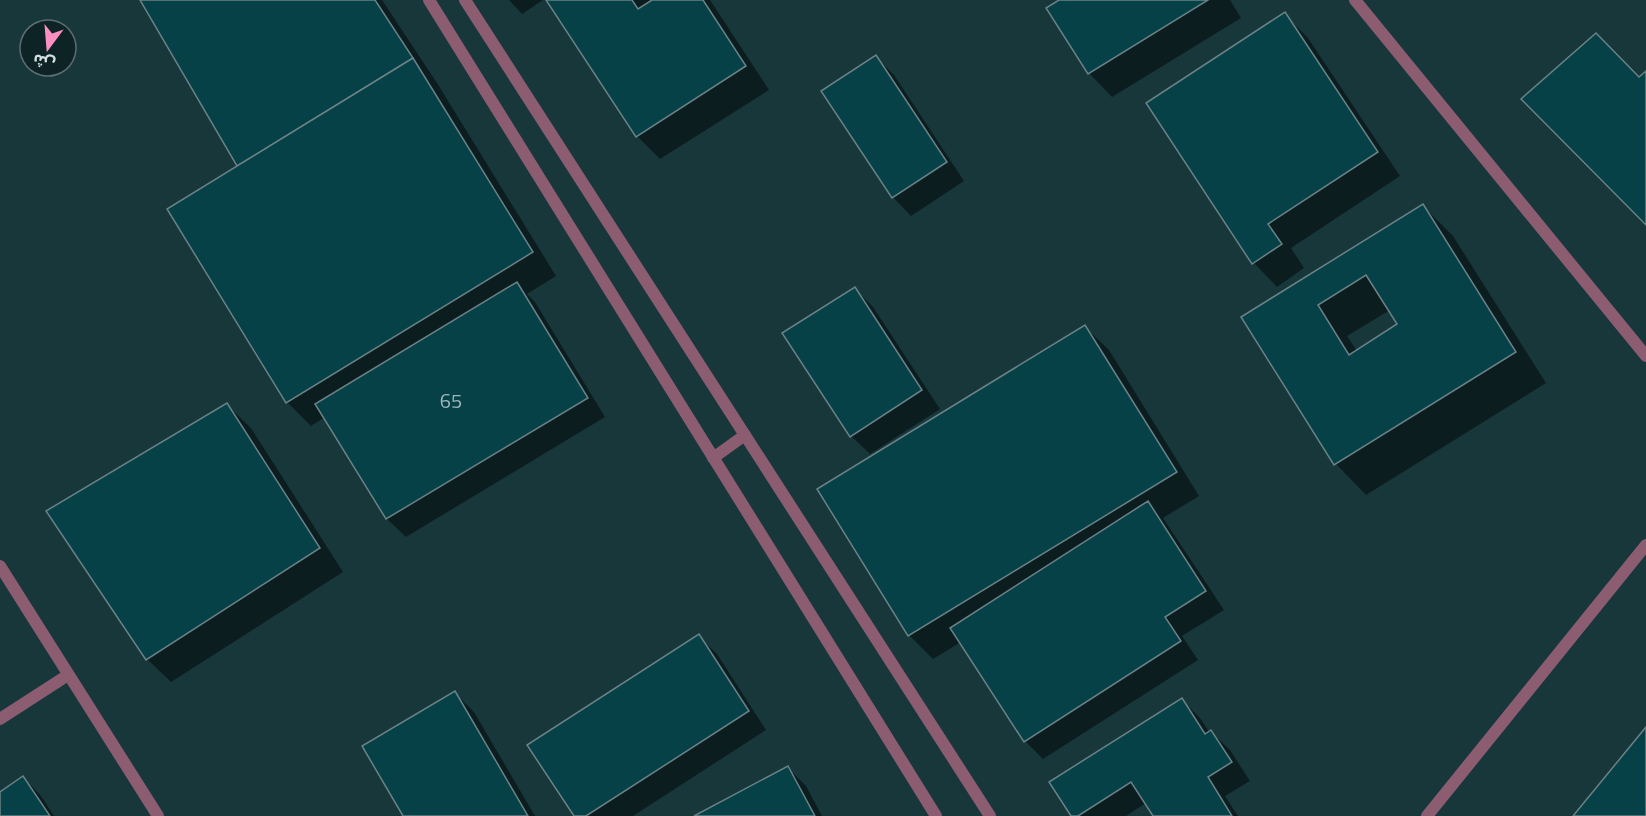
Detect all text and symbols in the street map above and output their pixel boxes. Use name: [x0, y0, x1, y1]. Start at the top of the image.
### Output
north arrow: [18, 18, 78, 78]
text: ش: [30, 48, 58, 77]
house number: 65: [440, 385, 462, 416]

